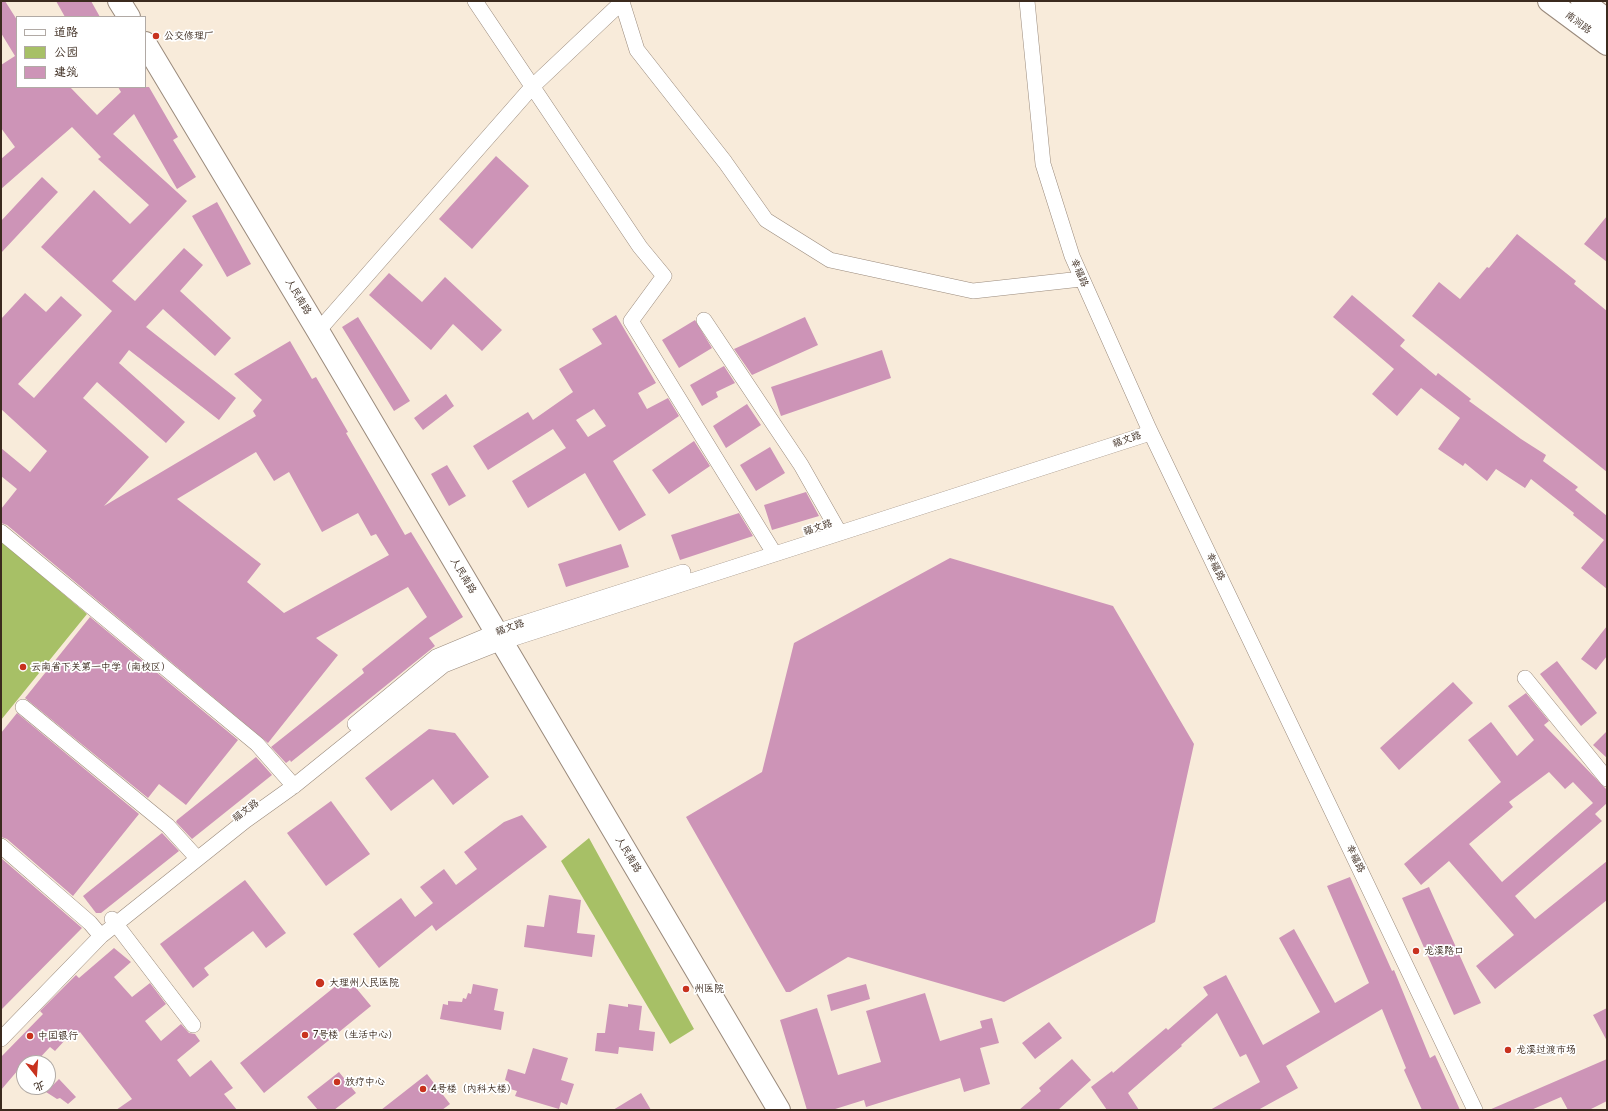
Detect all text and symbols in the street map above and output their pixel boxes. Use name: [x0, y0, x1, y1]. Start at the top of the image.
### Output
street label: 南涧路: [1562, 9, 1594, 37]
legend: [16, 16, 146, 88]
text: 道路: [54, 25, 78, 40]
place label: 公交修理厂: [164, 30, 214, 42]
marker: 公交修理厂: [151, 31, 161, 41]
text: 公园: [54, 45, 78, 60]
text: 建筑: [54, 65, 78, 80]
street label: 幸福路: [1068, 257, 1090, 289]
street label: 人民南路: [283, 277, 313, 317]
street label: 福文路: [1111, 429, 1143, 451]
street label: 福文路: [802, 518, 834, 538]
street label: 幸福路: [1203, 551, 1227, 583]
street label: 人民南路: [448, 556, 478, 596]
street label: 福文路: [494, 617, 526, 639]
place label: 云南省下关第一中学（南校区）: [31, 661, 171, 673]
marker: 云南省下关第一中学（南校区）: [18, 662, 28, 672]
street label: 福文路: [230, 797, 262, 825]
street label: 人民南路: [613, 835, 643, 875]
street label: 幸福路: [1343, 843, 1367, 875]
place label: 龙溪路口: [1424, 945, 1464, 957]
marker: 龙溪路口: [1411, 946, 1421, 956]
marker: 大理州人民医院: [314, 977, 326, 989]
place label: 大理州人民医院: [329, 977, 399, 989]
place label: 州医院: [694, 983, 724, 995]
marker: 州医院: [681, 984, 691, 994]
place label: 7号楼（生活中心）: [313, 1029, 398, 1041]
place label: 中国银行: [38, 1030, 78, 1042]
marker: 7号楼（生活中心）: [300, 1030, 310, 1040]
marker: 中国银行: [25, 1031, 35, 1041]
place label: 龙溪过渡市场: [1516, 1044, 1576, 1056]
marker: 龙溪过渡市场: [1503, 1045, 1513, 1055]
north arrow: [16, 1055, 56, 1095]
place label: 放疗中心: [345, 1076, 385, 1088]
marker: 放疗中心: [332, 1077, 342, 1087]
text: 北: [32, 1078, 47, 1094]
place label: 4号楼（内科大楼）: [431, 1083, 517, 1095]
marker: 4号楼（内科大楼）: [418, 1084, 428, 1094]

